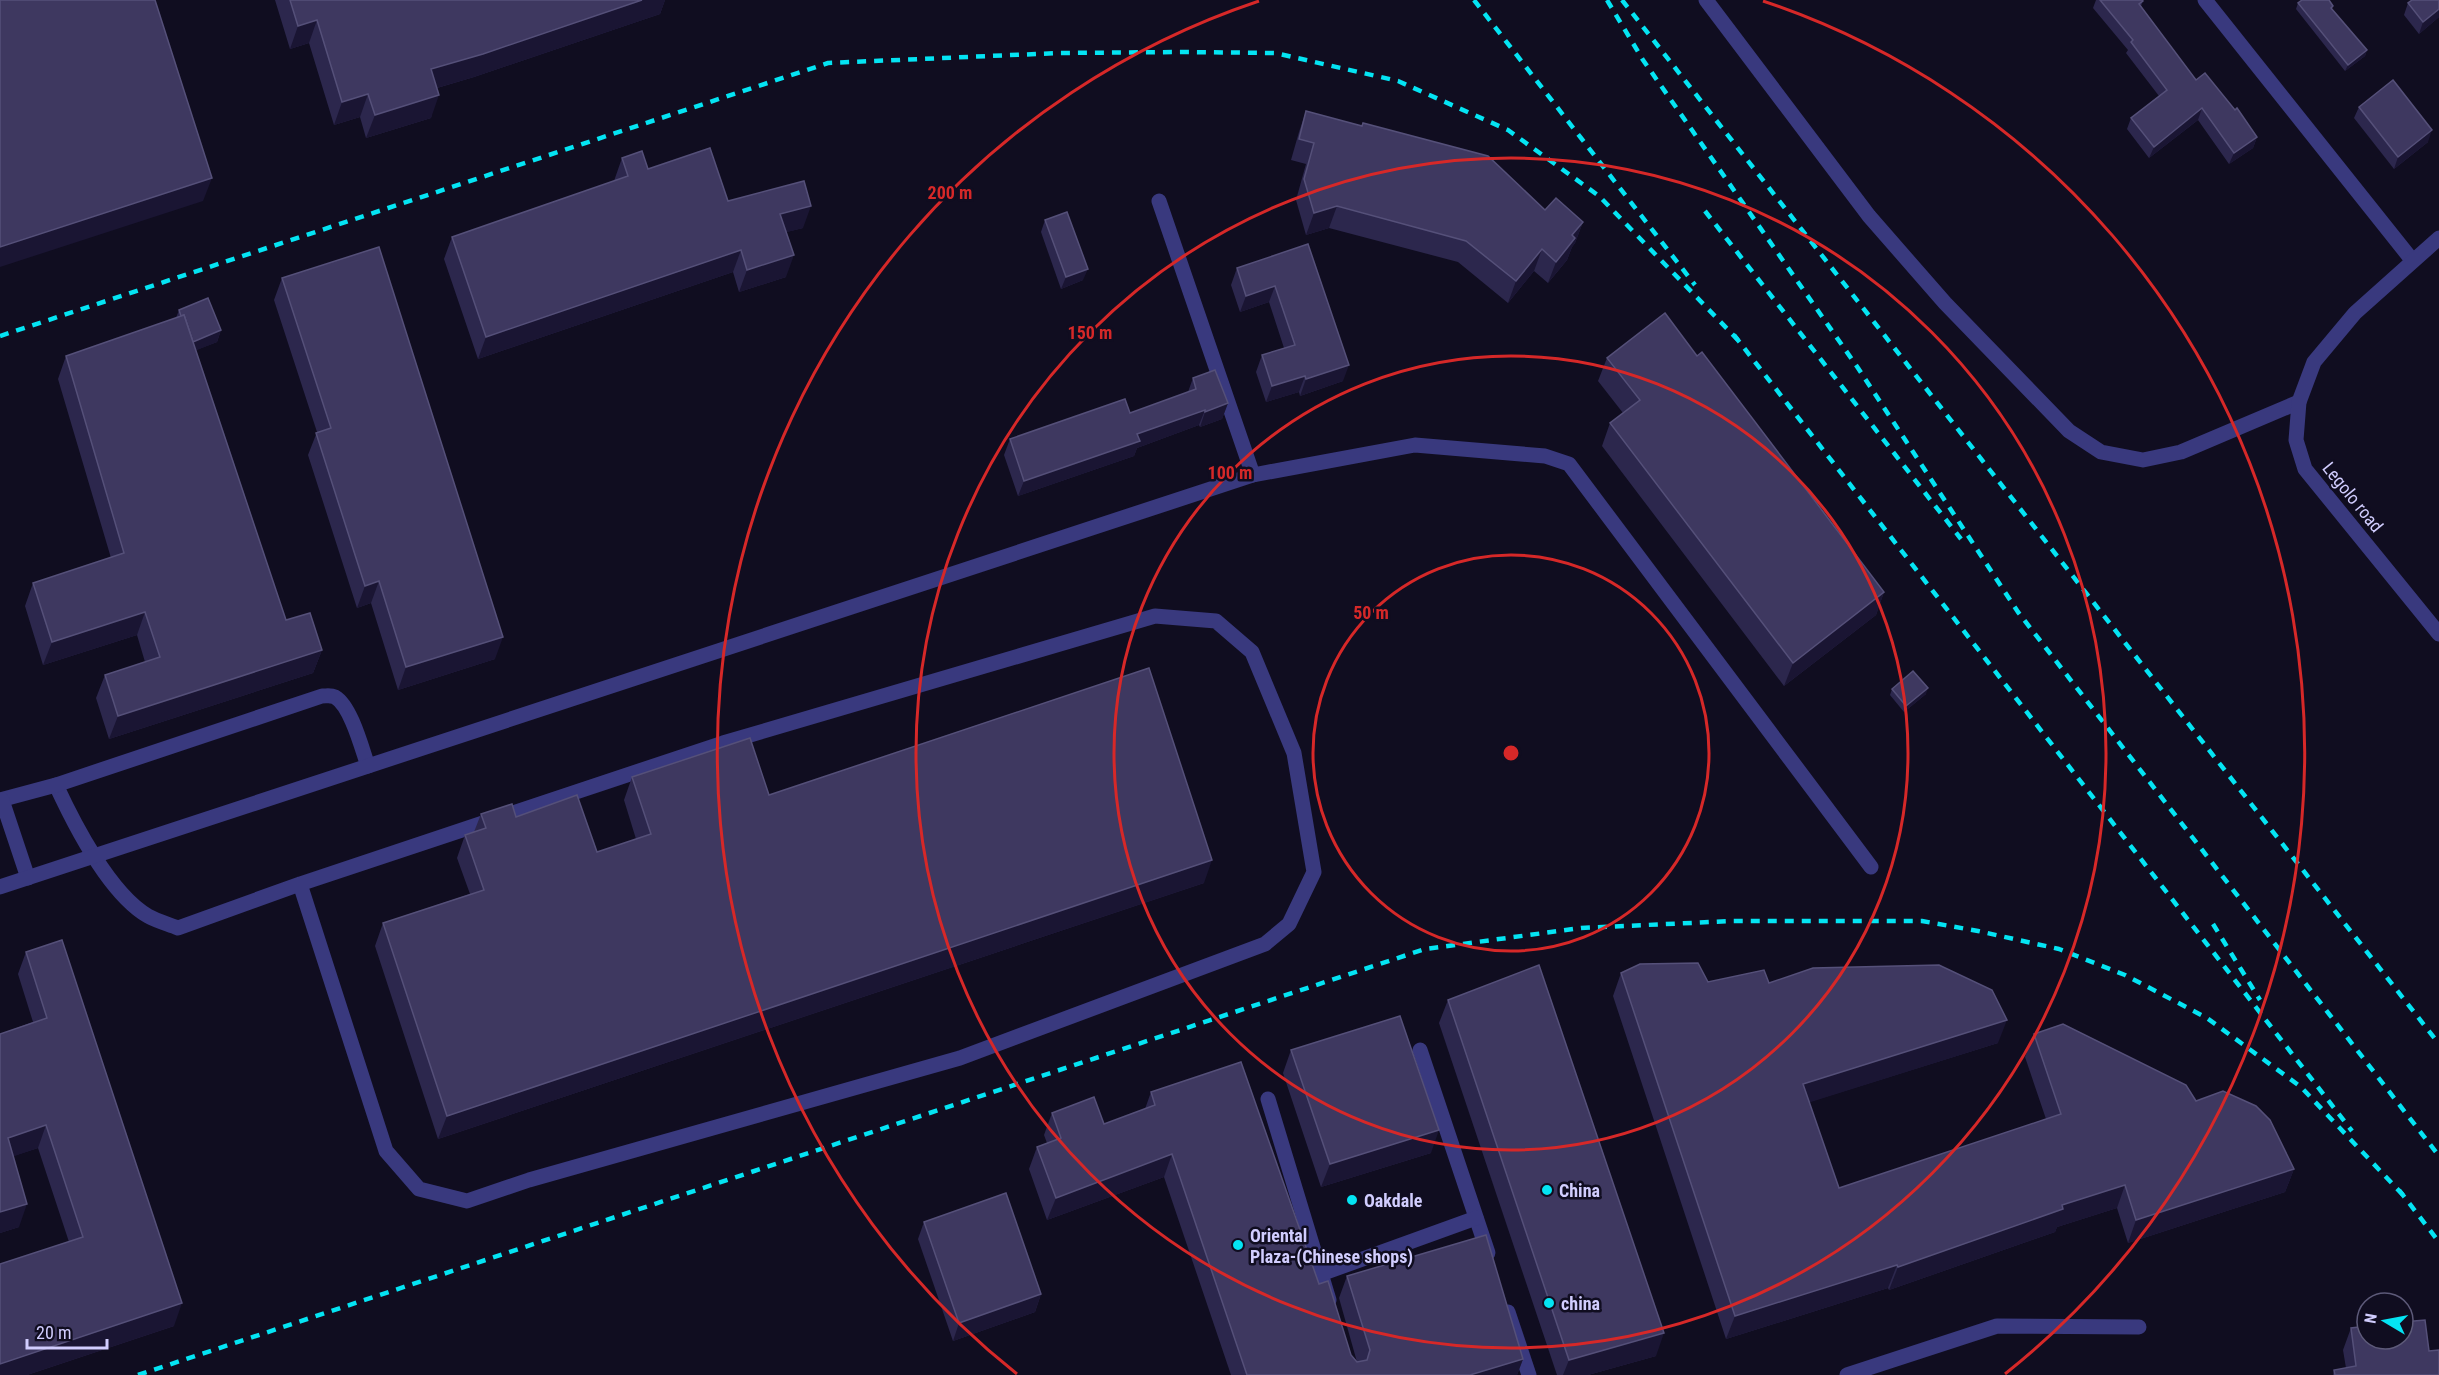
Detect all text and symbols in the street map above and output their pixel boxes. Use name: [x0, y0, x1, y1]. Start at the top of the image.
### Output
text: 200 m: [928, 182, 972, 203]
text: 150 m: [1068, 322, 1112, 343]
street label: Legolo road: [2318, 458, 2388, 536]
text: 100 m: [1208, 462, 1252, 483]
text: 50 m: [1353, 602, 1389, 623]
centre of rings: [1501, 743, 1521, 763]
place label: China: [1559, 1180, 1600, 1201]
marker: China: [1540, 1183, 1554, 1197]
place label: Oakdale: [1364, 1190, 1423, 1211]
marker: Oakdale: [1345, 1193, 1359, 1207]
place label: Oriental Plaza-(Chinese shops): [1250, 1225, 1413, 1268]
marker: Oriental Plaza-(Chinese shops): [1231, 1238, 1245, 1252]
north arrow: [2355, 1291, 2415, 1351]
place label: china: [1561, 1293, 1600, 1314]
marker: china: [1542, 1296, 1556, 1310]
scale bar: [27, 1312, 106, 1350]
text: N: [2361, 1312, 2381, 1325]
text: 20 m: [36, 1322, 71, 1343]

